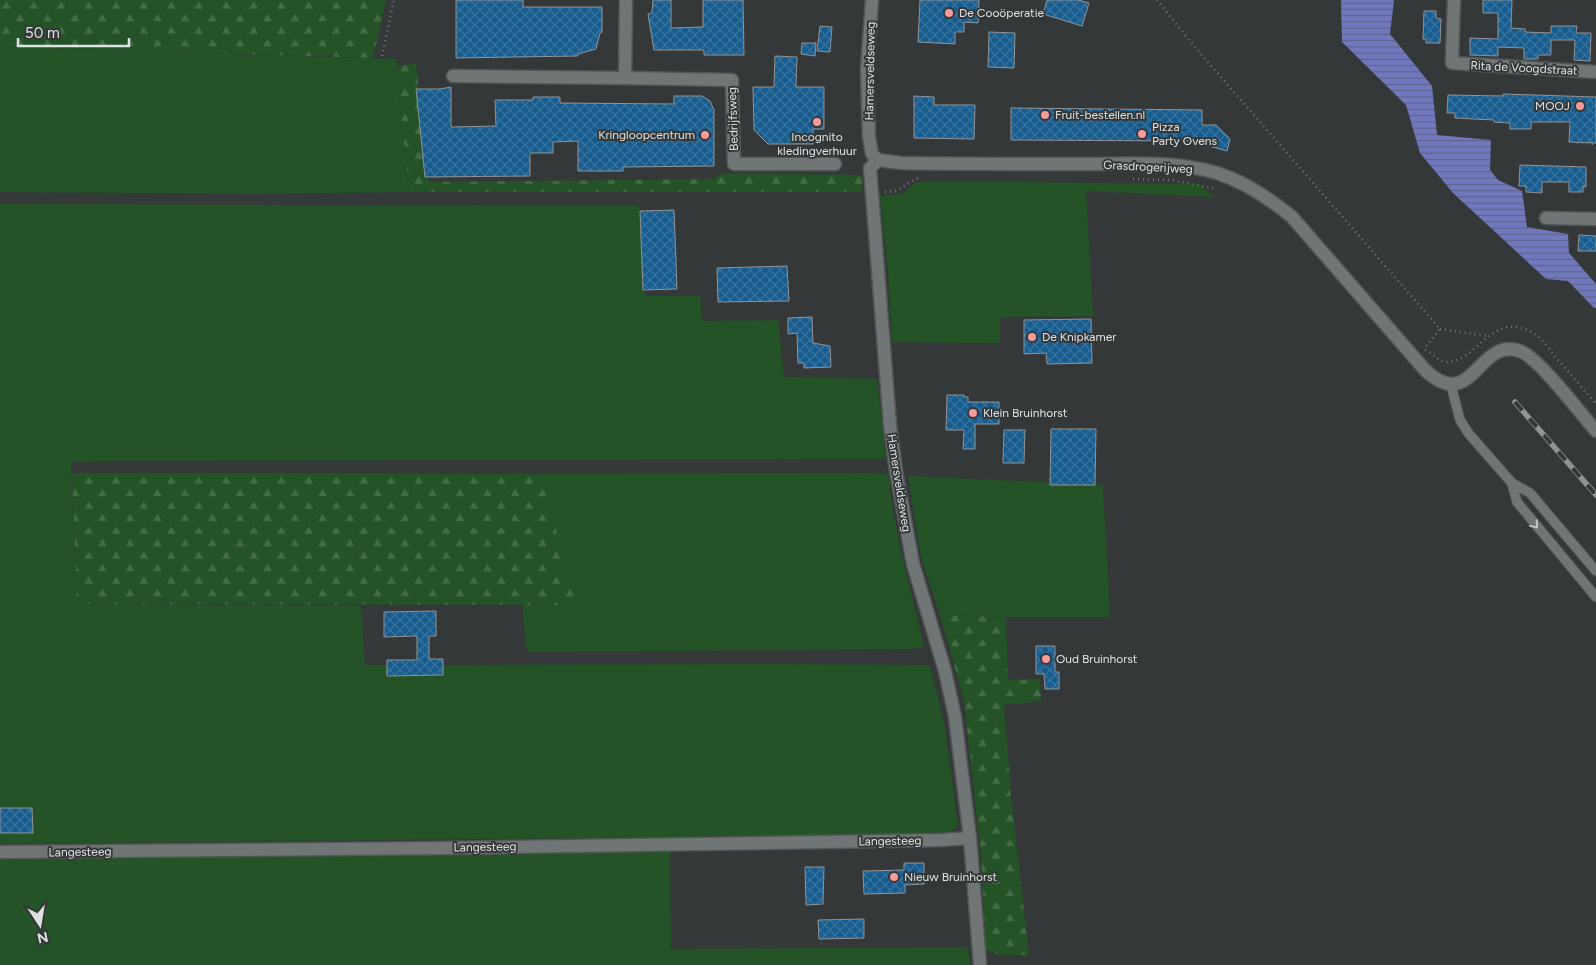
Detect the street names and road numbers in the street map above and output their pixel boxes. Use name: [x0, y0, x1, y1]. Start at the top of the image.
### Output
street label: Hamersveldseweg: [862, 22, 878, 120]
street label: Rita de Voogdstraat: [1470, 58, 1578, 78]
street label: Bedrijfsweg: [725, 87, 741, 151]
street label: Grasdrogerijweg: [1103, 158, 1193, 176]
street label: Hamersveldseweg: [884, 433, 914, 533]
street label: Langesteeg: [858, 833, 922, 849]
street label: Langesteeg: [453, 839, 517, 855]
street label: Langesteeg: [48, 844, 112, 860]

